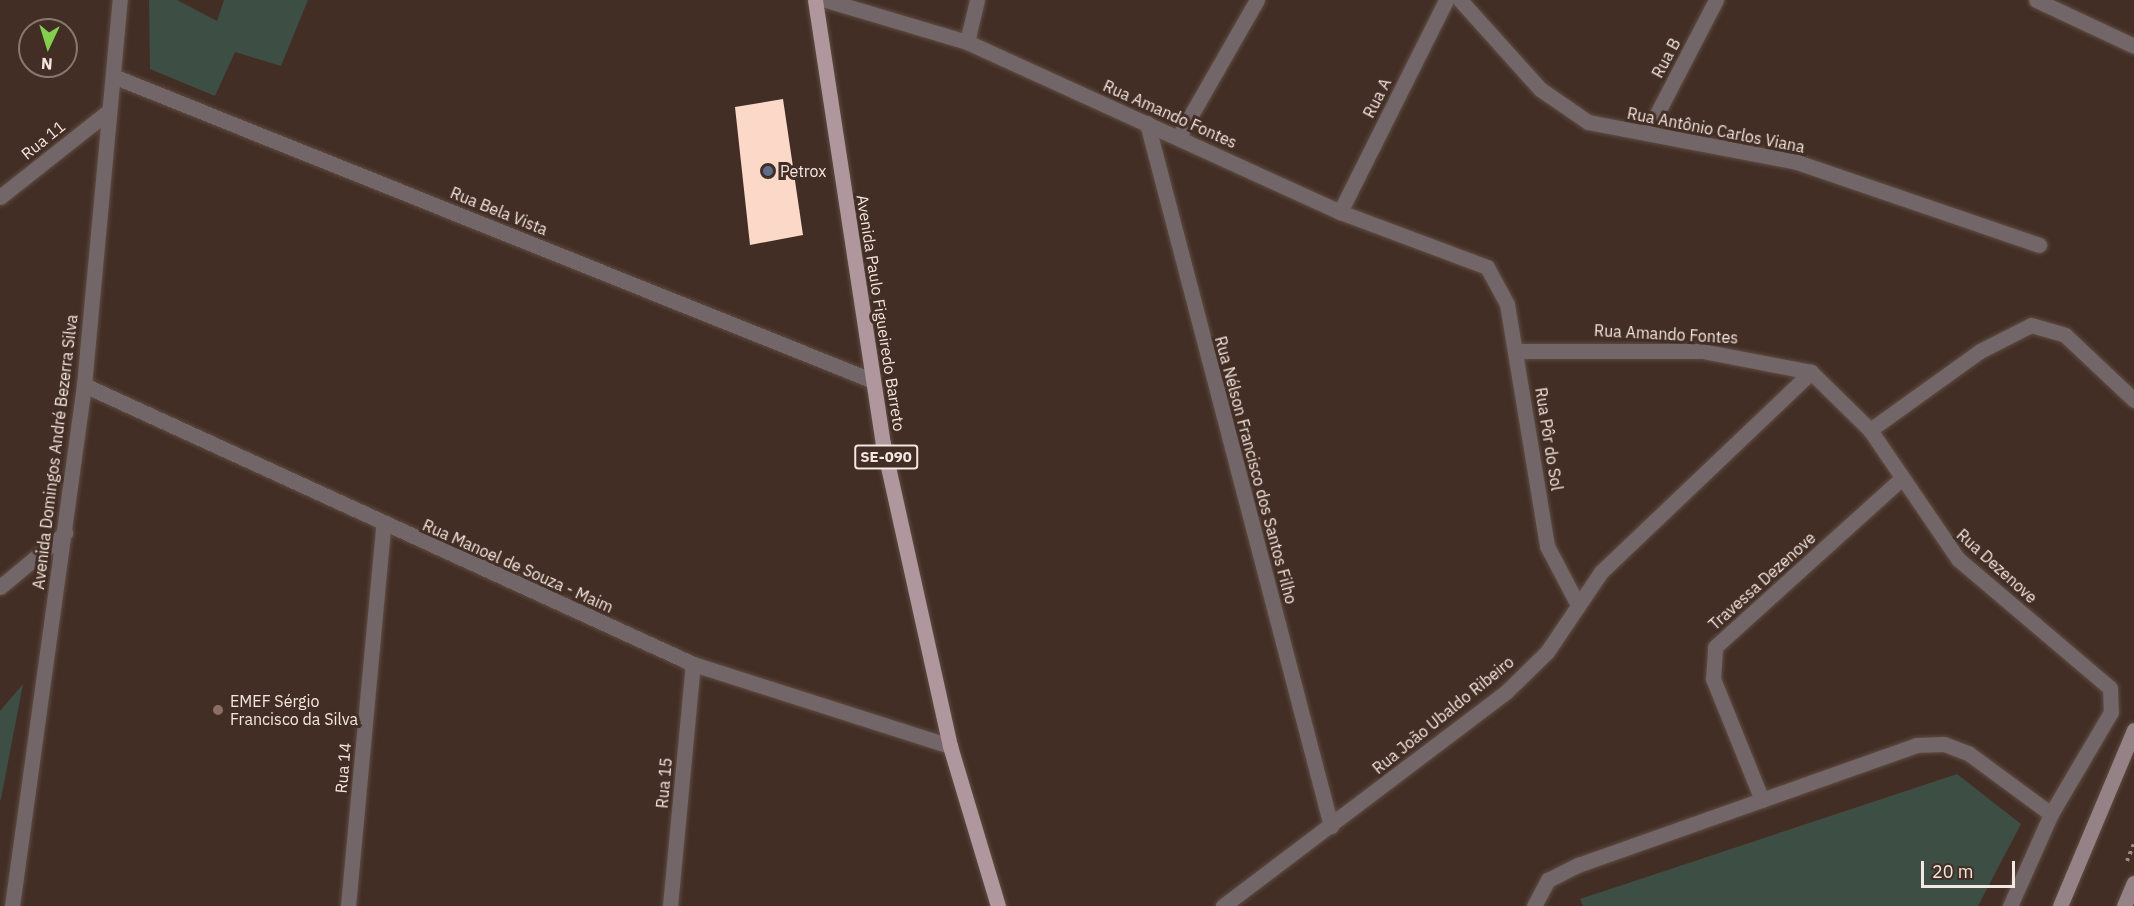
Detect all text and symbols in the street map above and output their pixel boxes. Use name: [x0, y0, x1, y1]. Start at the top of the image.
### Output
north arrow: [18, 18, 78, 78]
street label: Rua B: [1648, 35, 1684, 81]
text: N: [40, 54, 53, 74]
street label: Rua A: [1359, 75, 1395, 121]
street label: Rua Amando Fontes: [1100, 76, 1240, 152]
street label: Rua Antônio Carlos Viana: [1626, 103, 1806, 157]
street label: Rua 11: [17, 117, 69, 163]
place label: Petrox: [780, 161, 826, 181]
marker: Petrox: [761, 164, 775, 178]
street label: Rua Bela Vista: [448, 183, 550, 239]
street label: Avenida Paulo Figueiredo Barreto: [853, 193, 909, 433]
street label: Avenida Domingos André Bezerra Silva: [29, 314, 81, 590]
street label: Rua Amando Fontes: [1593, 321, 1739, 347]
street label: Rua Nélson Francisco dos Santos Filho: [1211, 334, 1301, 606]
street label: Rua Pôr do Sol: [1531, 386, 1567, 492]
road number: SE-090: [853, 445, 919, 469]
street label: Rua Manoel de Souza - Maim: [420, 515, 616, 617]
street label: Rua Dezenove: [1953, 525, 2041, 607]
street label: Travessa Dezenove: [1705, 528, 1819, 634]
street label: Rua João Ubaldo Ribeiro: [1369, 652, 1517, 778]
place label: EMEF Sérgio Francisco da Silva: [230, 691, 358, 729]
marker: EMEF Sérgio Francisco da Silva: [211, 703, 225, 717]
street label: Rua 14: [331, 742, 355, 794]
street label: Rua 15: [652, 757, 676, 809]
scale bar: [1924, 849, 2018, 887]
text: 20 m: [1932, 860, 1974, 883]

